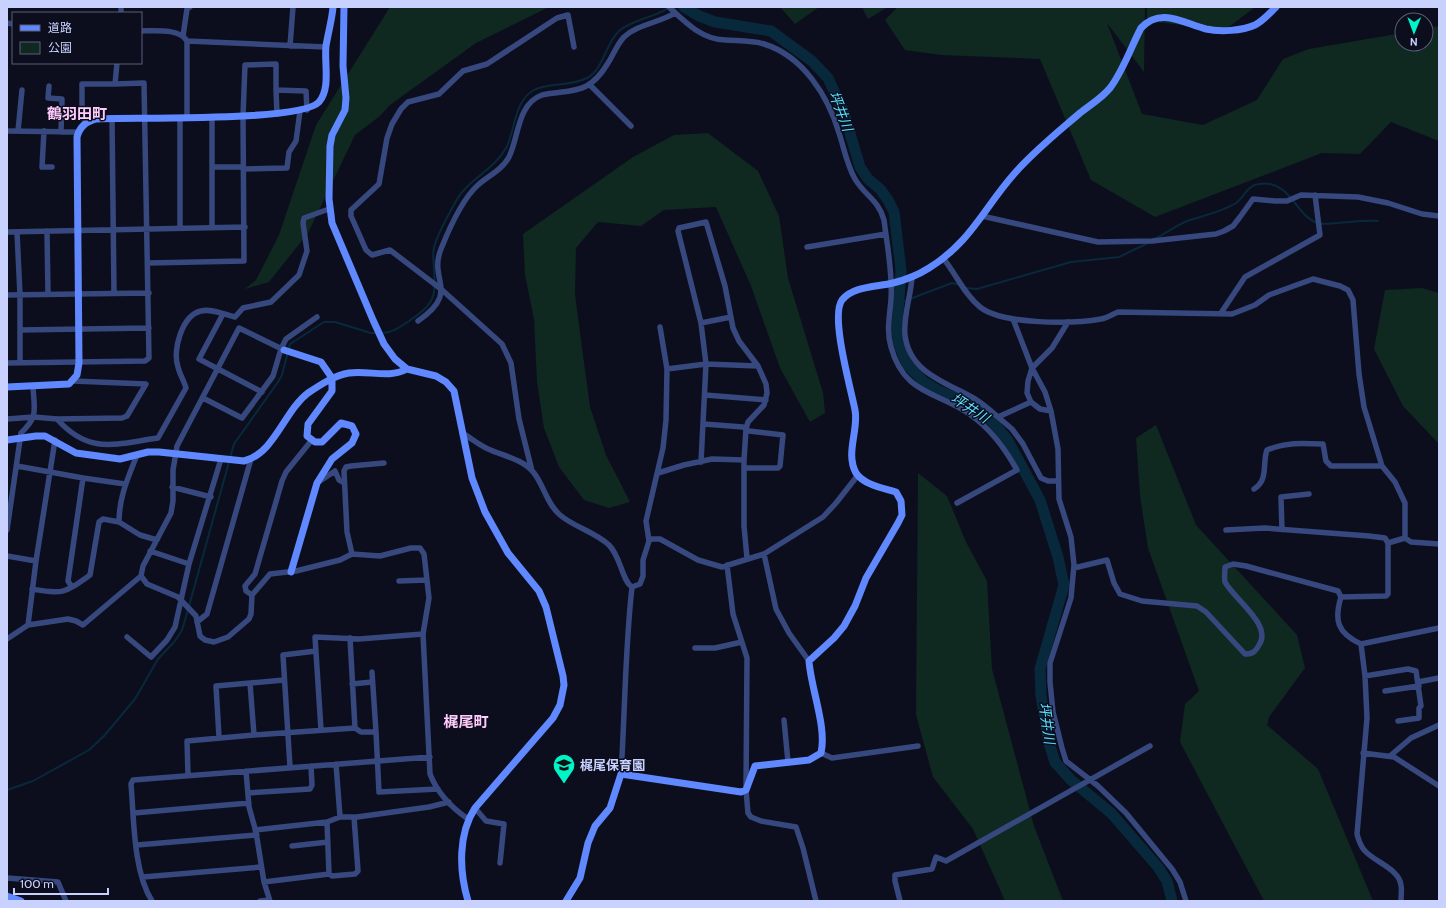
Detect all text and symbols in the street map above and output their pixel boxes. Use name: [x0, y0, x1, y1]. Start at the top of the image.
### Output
legend: [12, 12, 142, 64]
north arrow: [1394, 12, 1434, 52]
text: 道路: [48, 20, 72, 35]
text: N: [1410, 35, 1418, 49]
text: 公園: [48, 40, 72, 55]
water label: 坪井川: [825, 88, 858, 136]
district label: 鶴羽田町: [47, 105, 107, 123]
water label: 坪井川: [947, 389, 994, 428]
water label: 坪井川: [1035, 701, 1059, 747]
district label: 梶尾町: [443, 713, 489, 731]
school or university icon: 梶尾保育園: [551, 752, 577, 785]
place label: 梶尾保育園: [580, 757, 645, 773]
scale bar: [14, 870, 108, 896]
text: 100 m: [20, 876, 54, 891]

